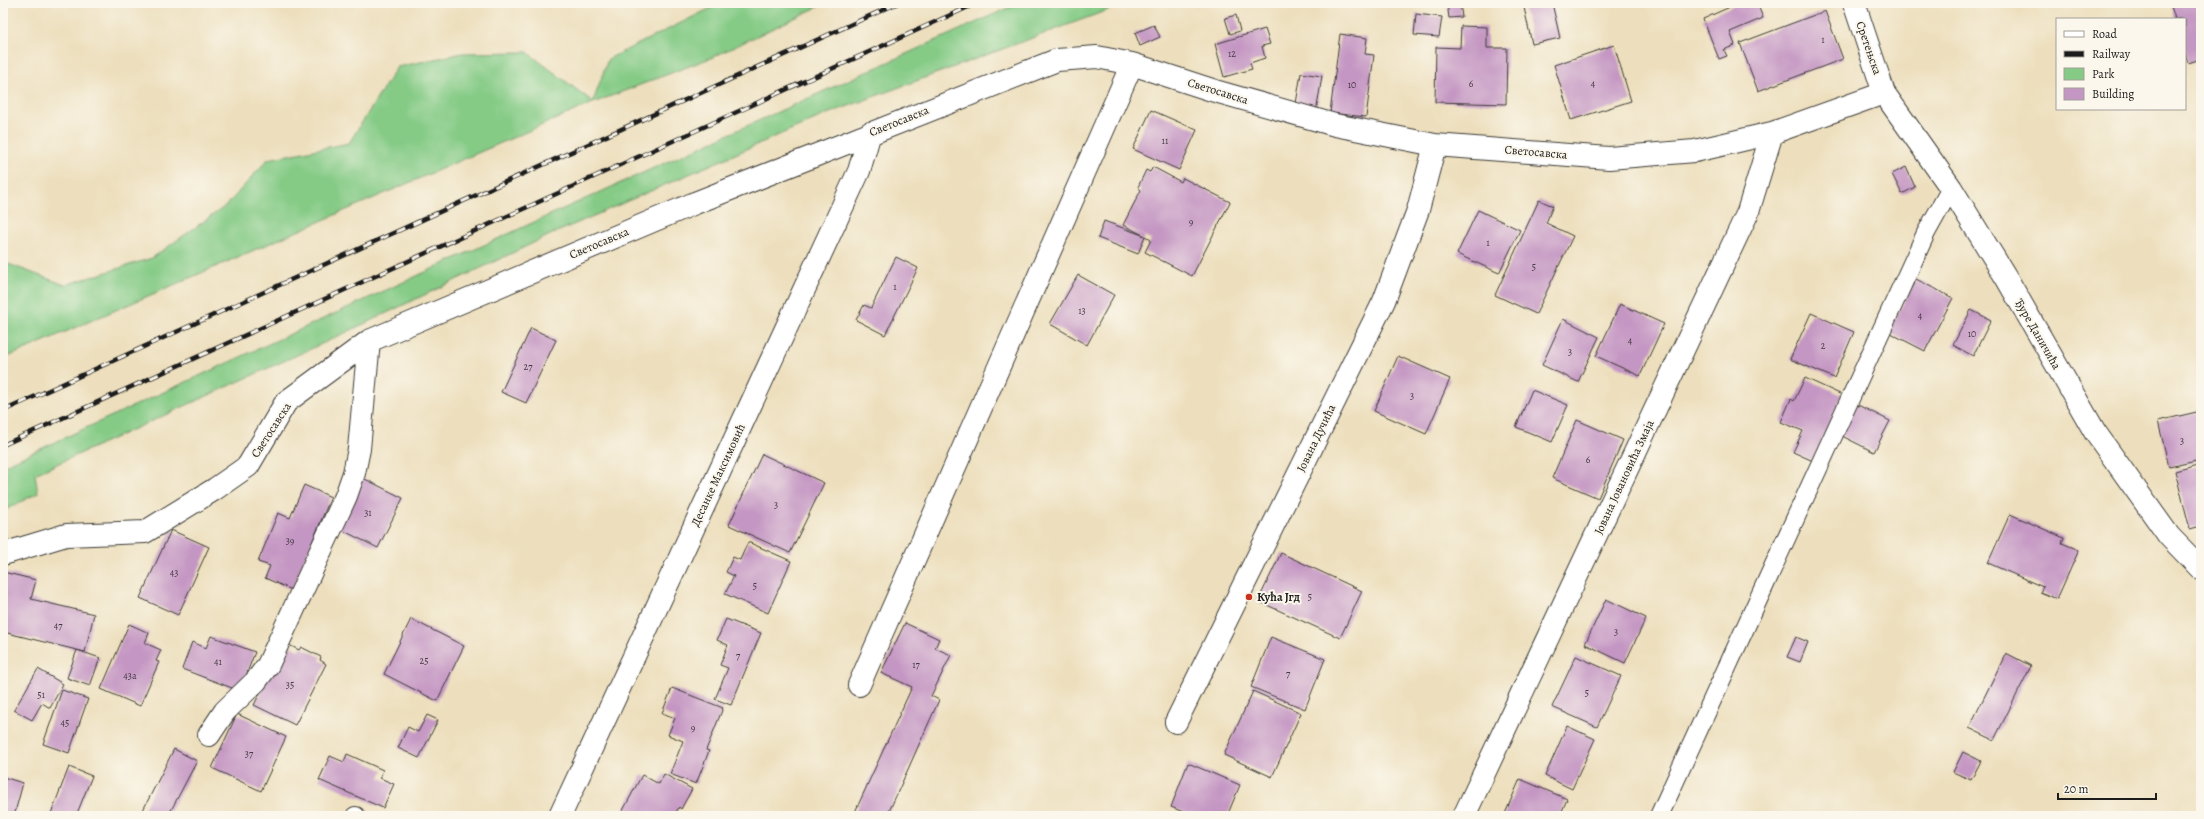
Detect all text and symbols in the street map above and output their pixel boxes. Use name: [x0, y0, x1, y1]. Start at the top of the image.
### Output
legend: [2056, 18, 2186, 110]
street label: Сретењска: [1852, 19, 1886, 77]
text: Road: [2092, 26, 2118, 42]
house number: 1: [1821, 33, 1825, 46]
text: Railway: [2092, 46, 2131, 62]
house number: 12: [1228, 47, 1236, 60]
text: Park: [2092, 66, 2115, 82]
street label: Светосавска: [1186, 74, 1251, 108]
house number: 6: [1469, 77, 1474, 90]
house number: 4: [1591, 77, 1596, 90]
house number: 10: [1348, 78, 1356, 91]
text: Building: [2092, 86, 2134, 102]
street label: Светосавска: [867, 102, 932, 140]
house number: 11: [1162, 134, 1169, 147]
street label: Светосавска: [1504, 141, 1568, 163]
house number: 9: [1189, 215, 1194, 228]
street label: Светосавска: [567, 223, 631, 263]
house number: 1: [1486, 236, 1490, 249]
house number: 5: [1532, 260, 1536, 273]
house number: 1: [893, 280, 897, 293]
street label: Ђуре Даничића: [2011, 296, 2065, 373]
house number: 13: [1078, 304, 1086, 317]
house number: 4: [1918, 309, 1923, 322]
house number: 10: [1968, 327, 1976, 340]
house number: 4: [1628, 334, 1633, 347]
house number: 2: [1821, 339, 1826, 352]
house number: 3: [1568, 345, 1572, 358]
house number: 27: [524, 360, 533, 373]
house number: 3: [1410, 389, 1414, 402]
street label: Светосавска: [247, 399, 295, 461]
street label: Јована Дучића: [1293, 401, 1340, 475]
street label: Јована Јовановића Змаја: [1590, 417, 1658, 537]
street label: Десанке Максимовић: [687, 421, 749, 529]
house number: 3: [2180, 434, 2184, 447]
house number: 6: [1586, 453, 1591, 466]
house number: 3: [774, 498, 778, 511]
house number: 31: [364, 506, 372, 519]
house number: 39: [286, 534, 295, 547]
house number: 43: [170, 566, 178, 579]
house number: 5: [753, 579, 757, 592]
place label: Кућа Јгд: [1257, 589, 1300, 605]
house number: 5: [1308, 590, 1312, 603]
marker: Кућа Јгд: [1244, 592, 1254, 602]
house number: 47: [54, 619, 63, 632]
house number: 3: [1614, 625, 1618, 638]
house number: 7: [736, 649, 741, 662]
house number: 25: [419, 654, 429, 667]
house number: 41: [214, 655, 223, 668]
house number: 17: [912, 658, 921, 671]
house number: 7: [1286, 667, 1291, 680]
house number: 43a: [123, 669, 137, 682]
house number: 35: [286, 678, 294, 691]
house number: 5: [1585, 686, 1589, 699]
house number: 51: [37, 688, 45, 701]
house number: 45: [61, 716, 69, 729]
house number: 9: [691, 721, 696, 734]
house number: 37: [245, 747, 254, 760]
scale bar: [2058, 775, 2156, 801]
text: 20 m: [2064, 781, 2088, 797]

